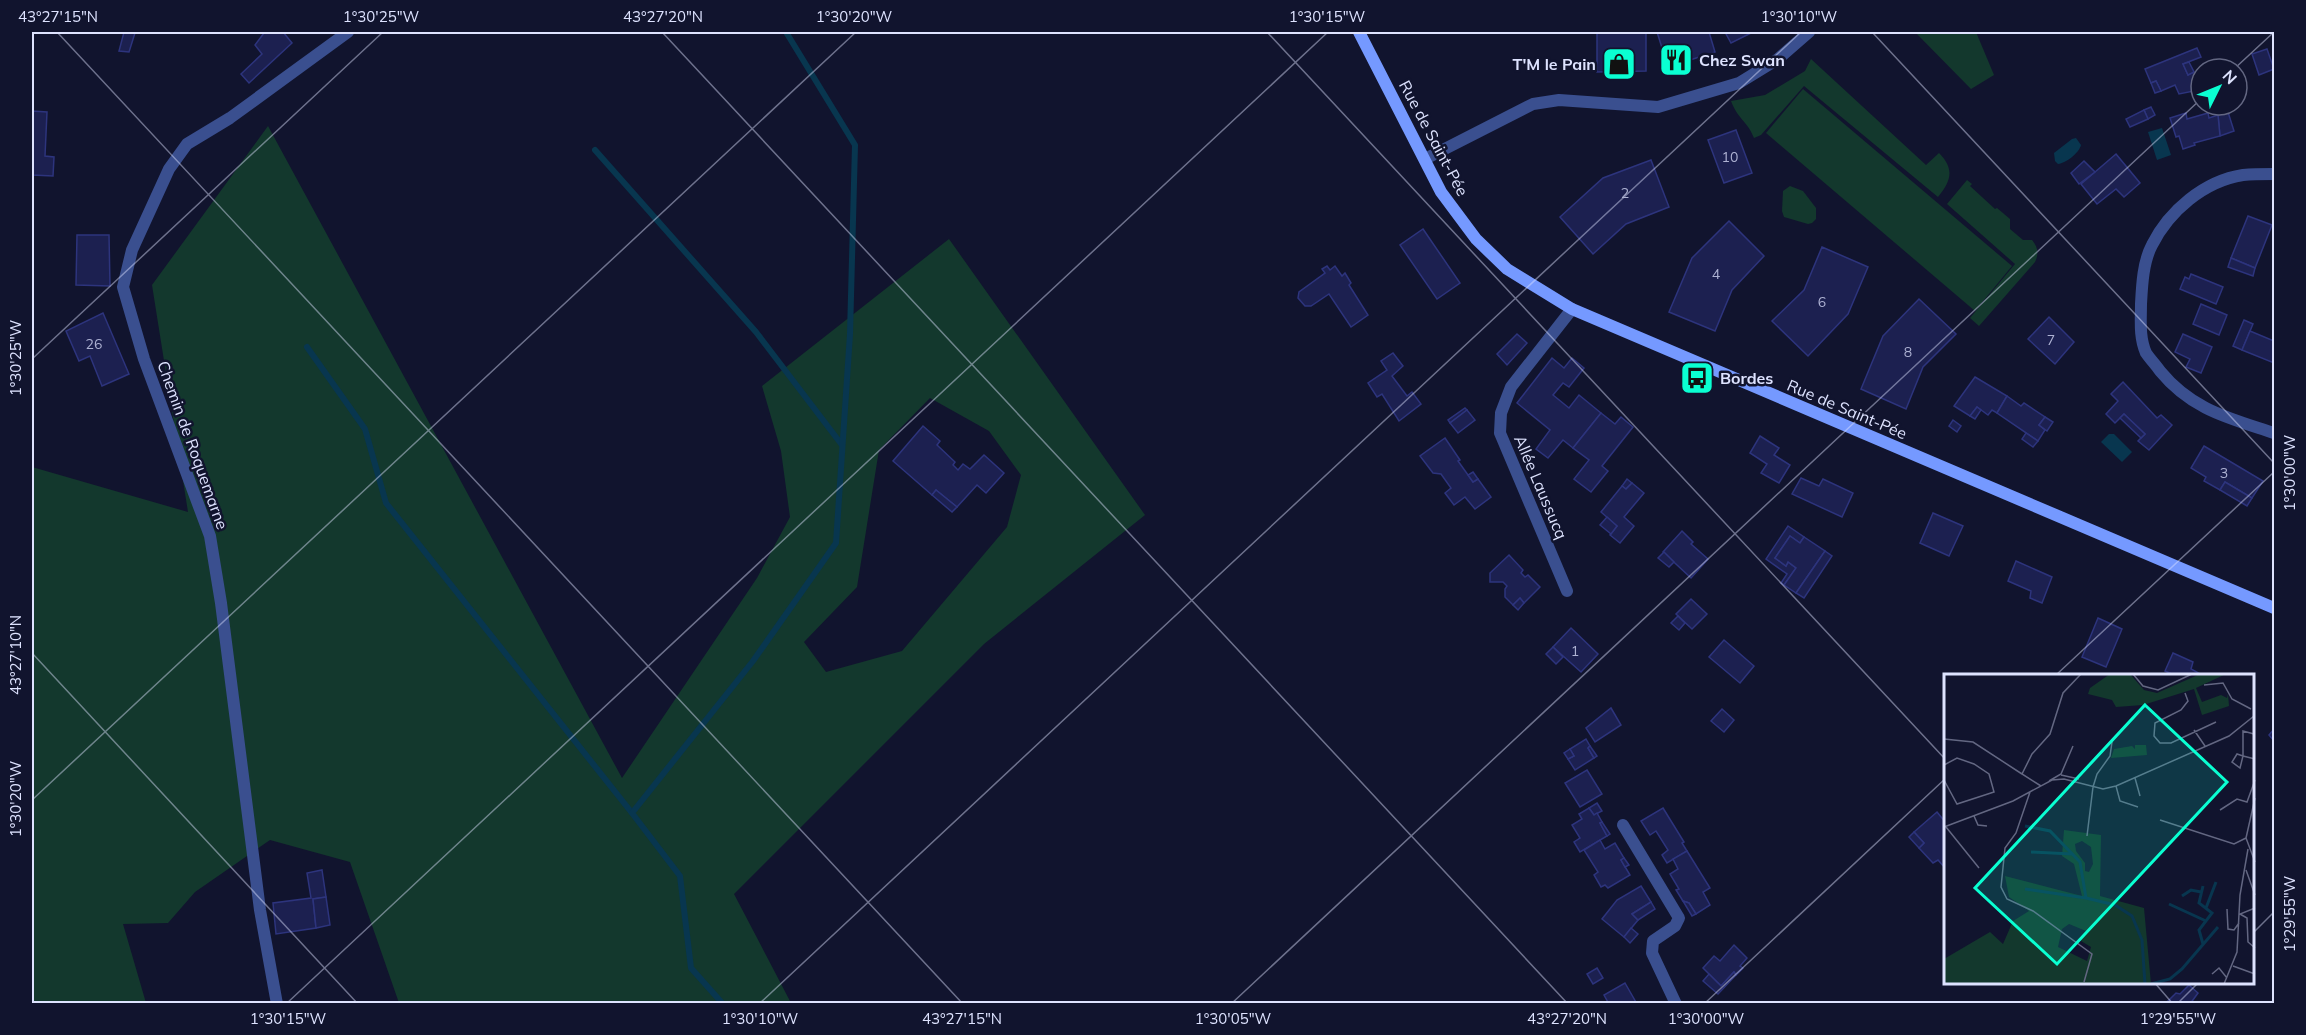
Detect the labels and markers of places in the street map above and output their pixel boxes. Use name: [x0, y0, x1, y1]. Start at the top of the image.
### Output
restaurant icon: Chez Swan: [1658, 42, 1694, 78]
shop icon: T'M le Pain: [1601, 46, 1637, 82]
place label: Chez Swan: [1699, 50, 1785, 70]
place label: T'M le Pain: [1513, 54, 1596, 74]
bus stop icon: Bordes: [1679, 360, 1715, 396]
place label: Bordes: [1720, 368, 1773, 388]

